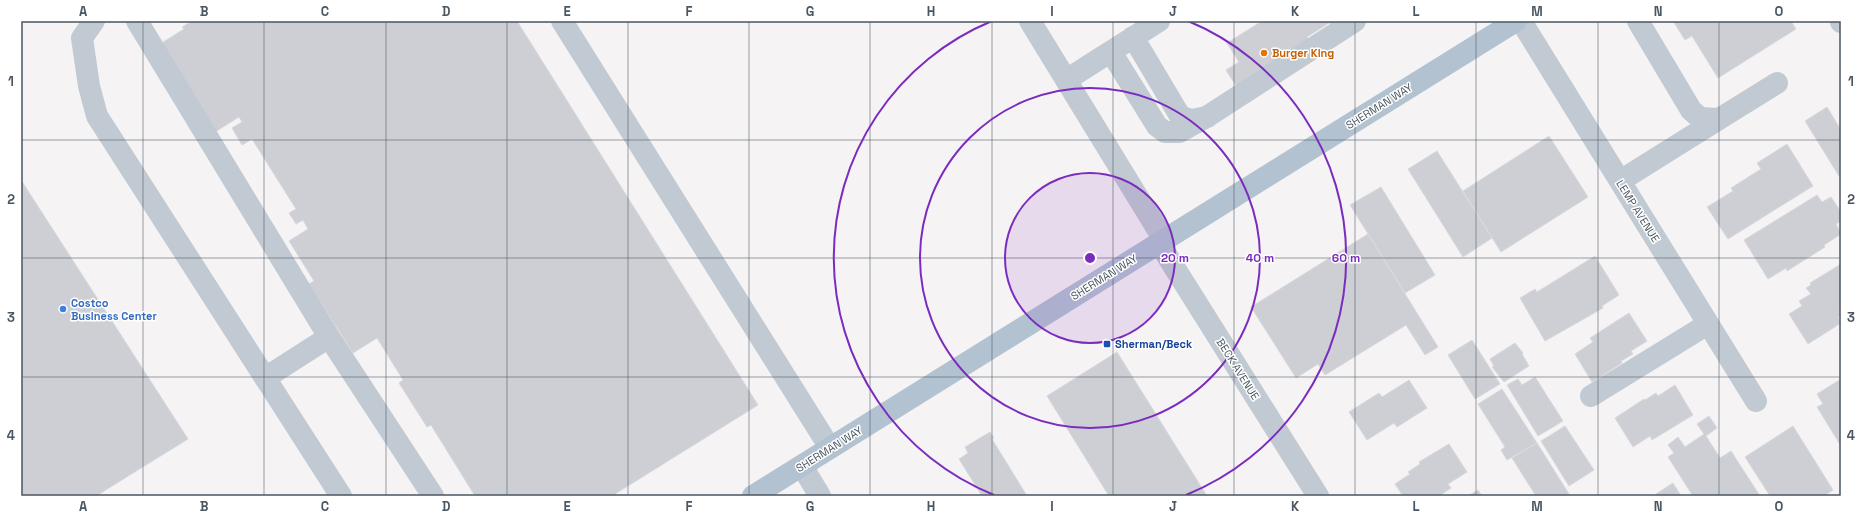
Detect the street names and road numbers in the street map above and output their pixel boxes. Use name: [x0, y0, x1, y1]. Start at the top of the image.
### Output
street label: SHERMAN WAY: [1343, 80, 1415, 132]
street label: LEMP AVENUE: [1613, 177, 1663, 245]
street label: SHERMAN WAY: [1068, 251, 1140, 303]
street label: BECK AVENUE: [1213, 336, 1263, 402]
street label: SHERMAN WAY: [793, 423, 865, 475]

